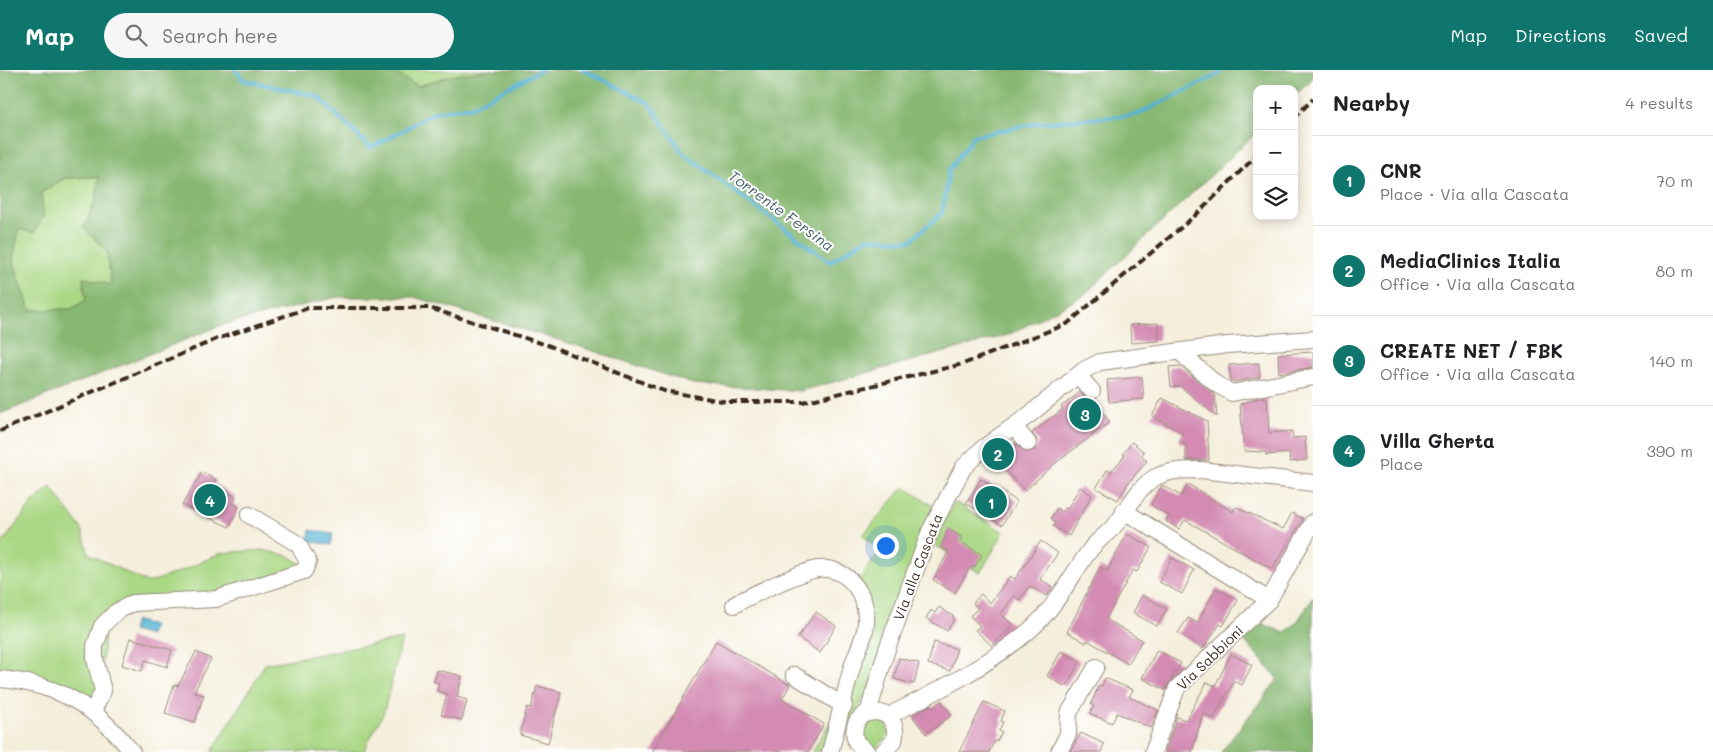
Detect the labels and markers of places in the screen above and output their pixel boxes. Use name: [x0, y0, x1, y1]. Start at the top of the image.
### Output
pin: 3: [1069, 395, 1101, 433]
pin: 2: [982, 435, 1014, 473]
pin: 4: [194, 481, 226, 519]
pin: 1: [975, 483, 1007, 521]

